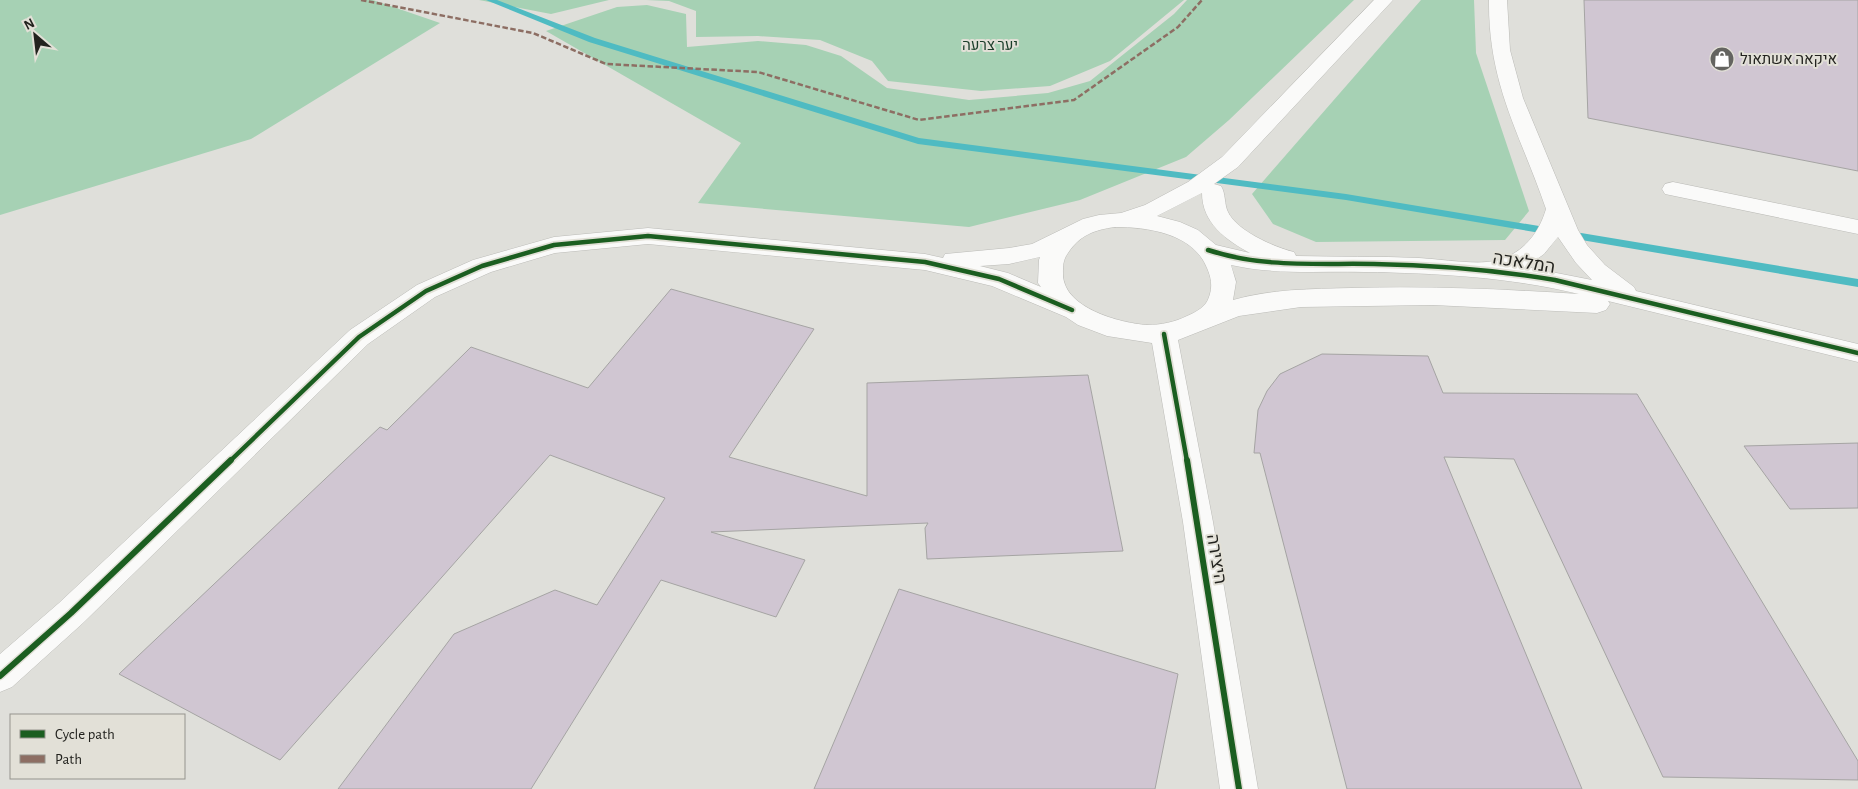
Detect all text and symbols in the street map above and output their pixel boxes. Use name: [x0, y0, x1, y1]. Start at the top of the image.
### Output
north arrow: [10, 10, 60, 60]
text: N: [22, 16, 37, 33]
park label: יער צרעה: [962, 38, 1018, 53]
shop icon: איקאה אשתאול: [1709, 46, 1735, 72]
place label: איקאה אשתאול: [1740, 52, 1837, 67]
street label: המלאכה: [1491, 249, 1556, 277]
street label: היצירה: [1203, 533, 1229, 586]
legend: [10, 714, 185, 779]
text: Cycle path: [55, 727, 115, 742]
text: Path: [55, 752, 82, 767]

